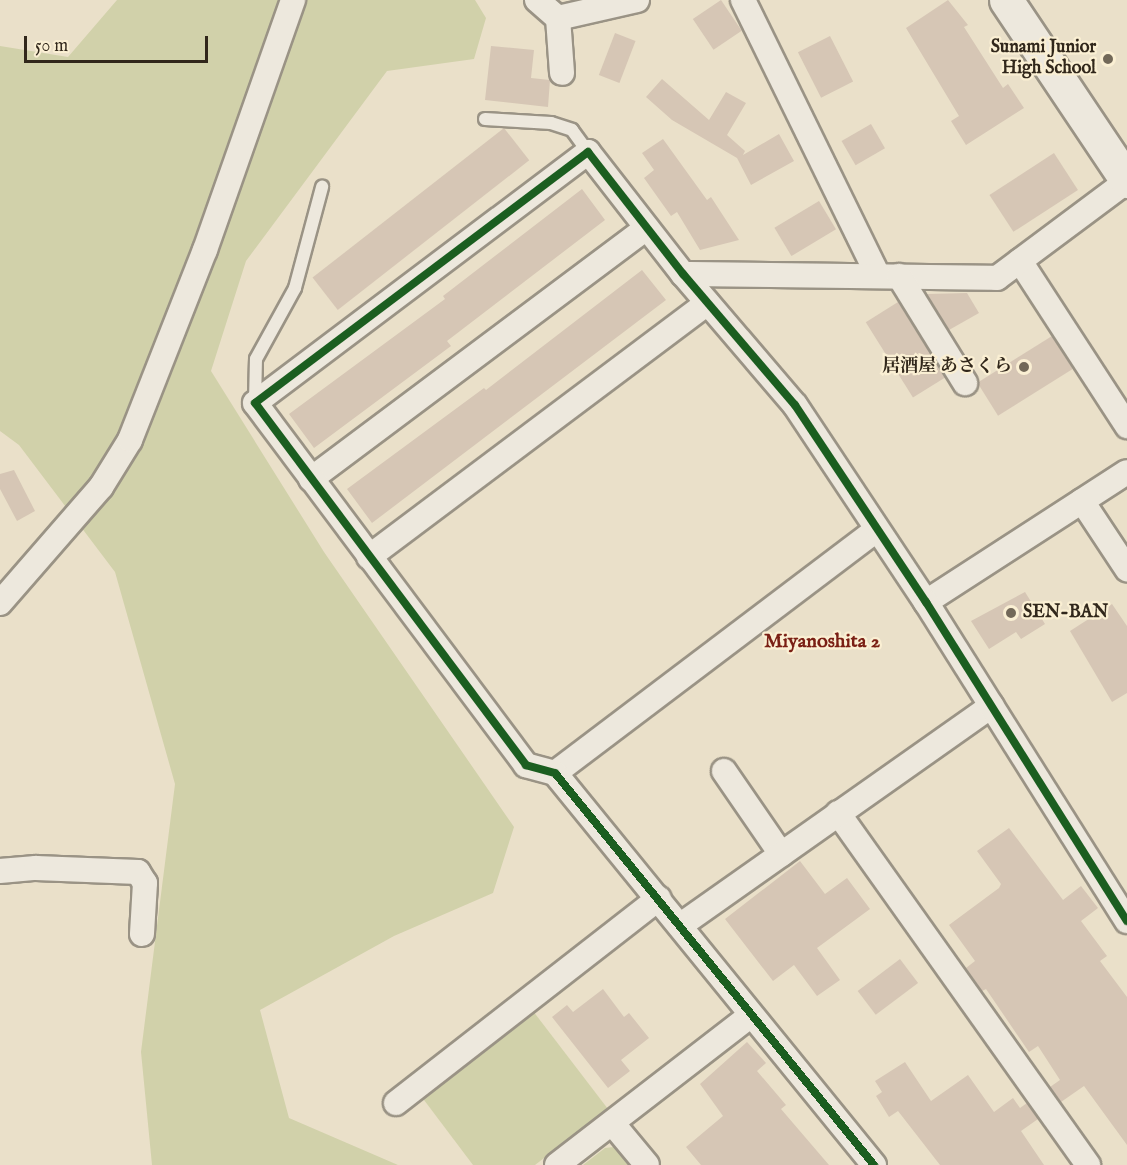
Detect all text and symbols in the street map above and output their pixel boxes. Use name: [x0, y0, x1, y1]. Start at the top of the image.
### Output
scale bar: [27, 24, 212, 62]
text: 50 m: [35, 35, 68, 58]
place label: Sunami Junior High School: [991, 38, 1096, 80]
marker: Sunami Junior High School: [1101, 52, 1115, 66]
place label: 居酒屋 あさくら: [882, 356, 1012, 378]
marker: 居酒屋 あさくら: [1017, 360, 1031, 374]
place label: SEN-BAN: [1023, 602, 1108, 624]
marker: SEN-BAN: [1004, 606, 1018, 620]
district label: Miyanoshita 2: [764, 629, 880, 653]

